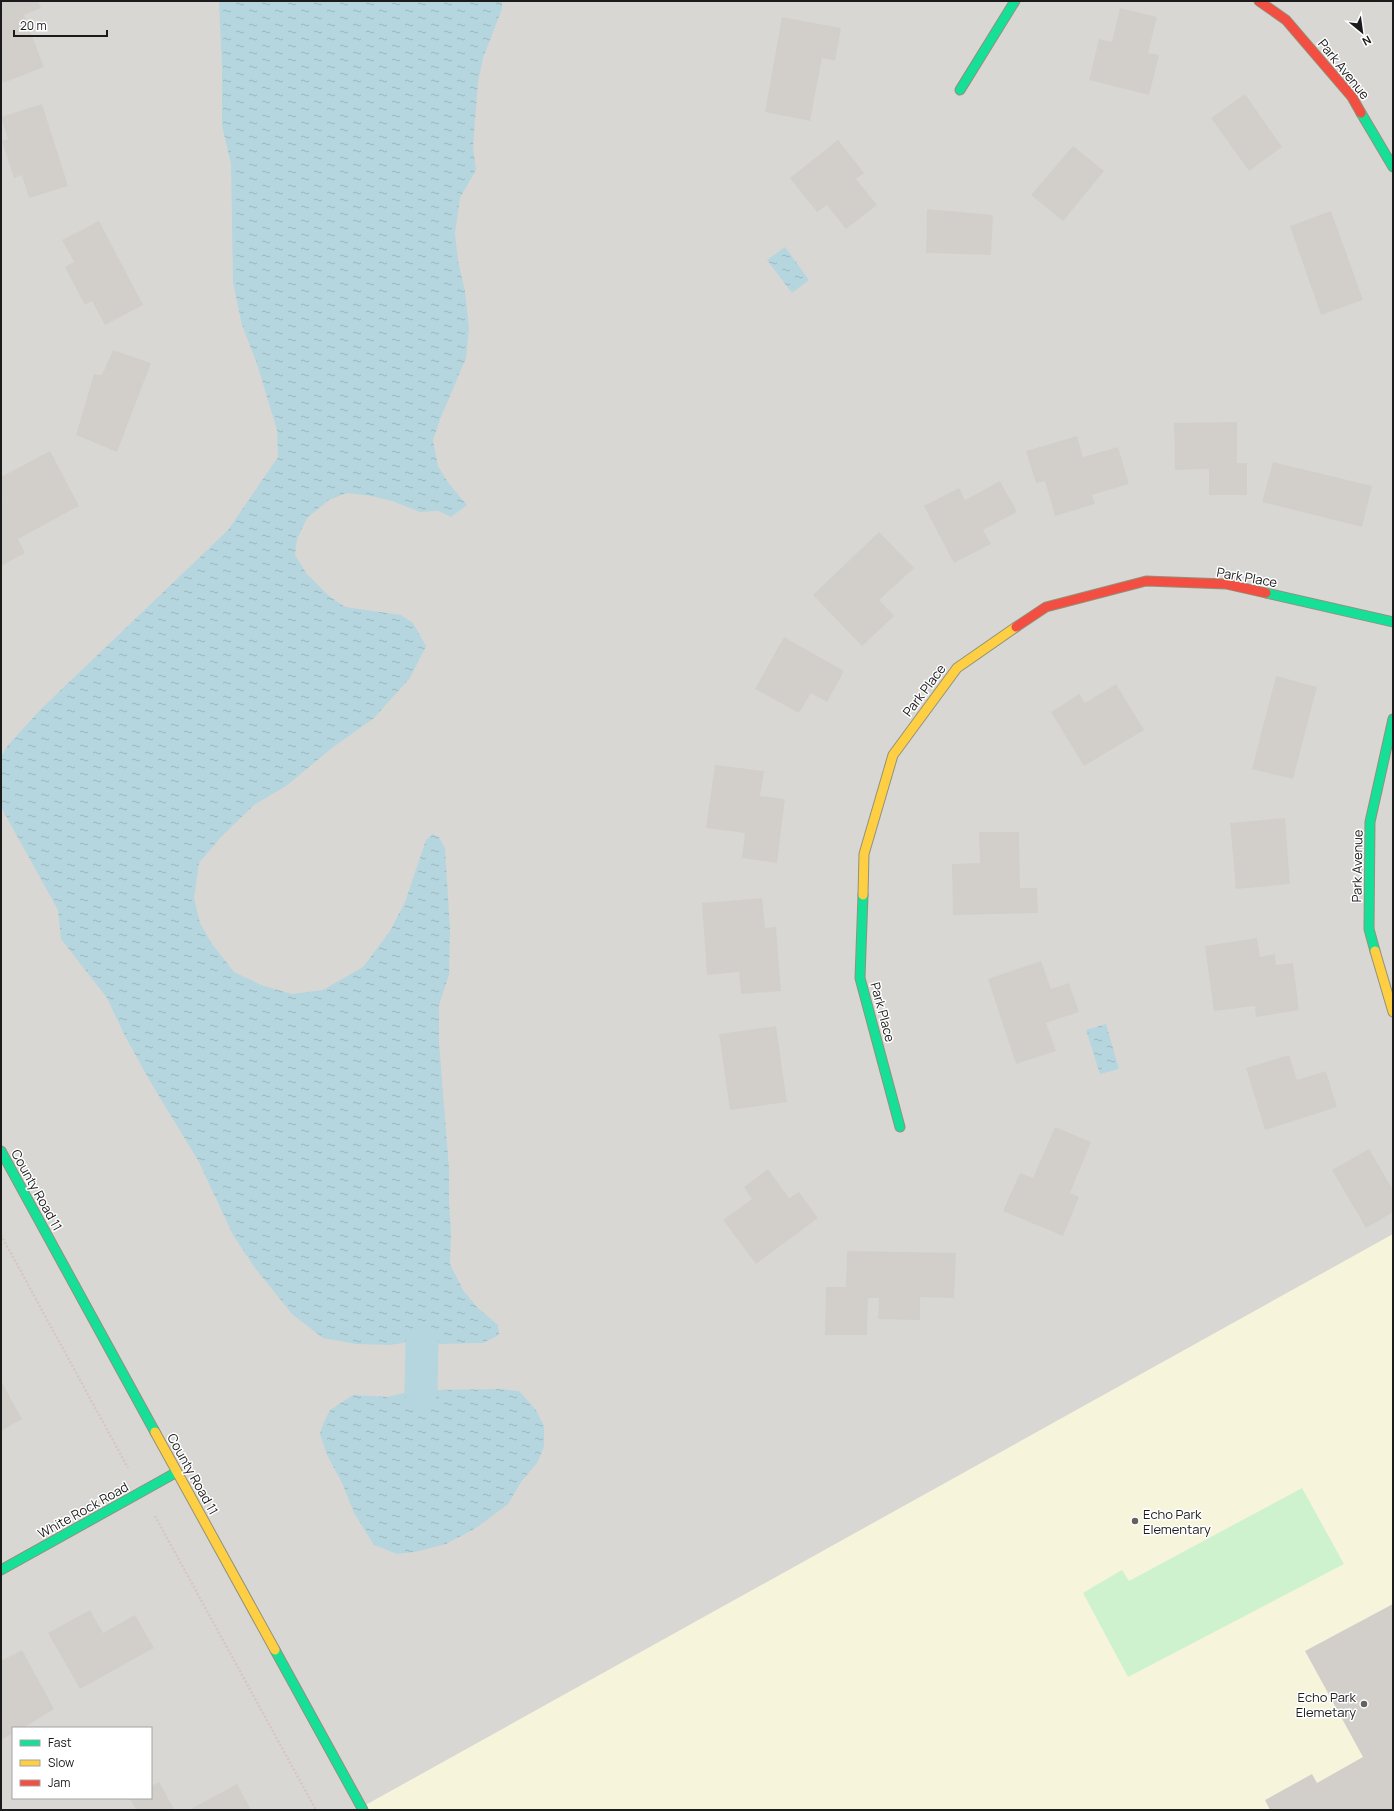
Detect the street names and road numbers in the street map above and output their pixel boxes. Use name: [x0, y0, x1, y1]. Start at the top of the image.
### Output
street label: Park Avenue: [1314, 35, 1374, 103]
street label: Park Place: [1215, 563, 1279, 591]
street label: Park Place: [898, 660, 950, 720]
street label: Park Avenue: [1347, 829, 1367, 903]
street label: Park Place: [866, 980, 900, 1044]
street label: County Road 11: [7, 1146, 67, 1234]
street label: County Road 11: [163, 1430, 223, 1518]
street label: White Rock Road: [34, 1478, 132, 1542]

